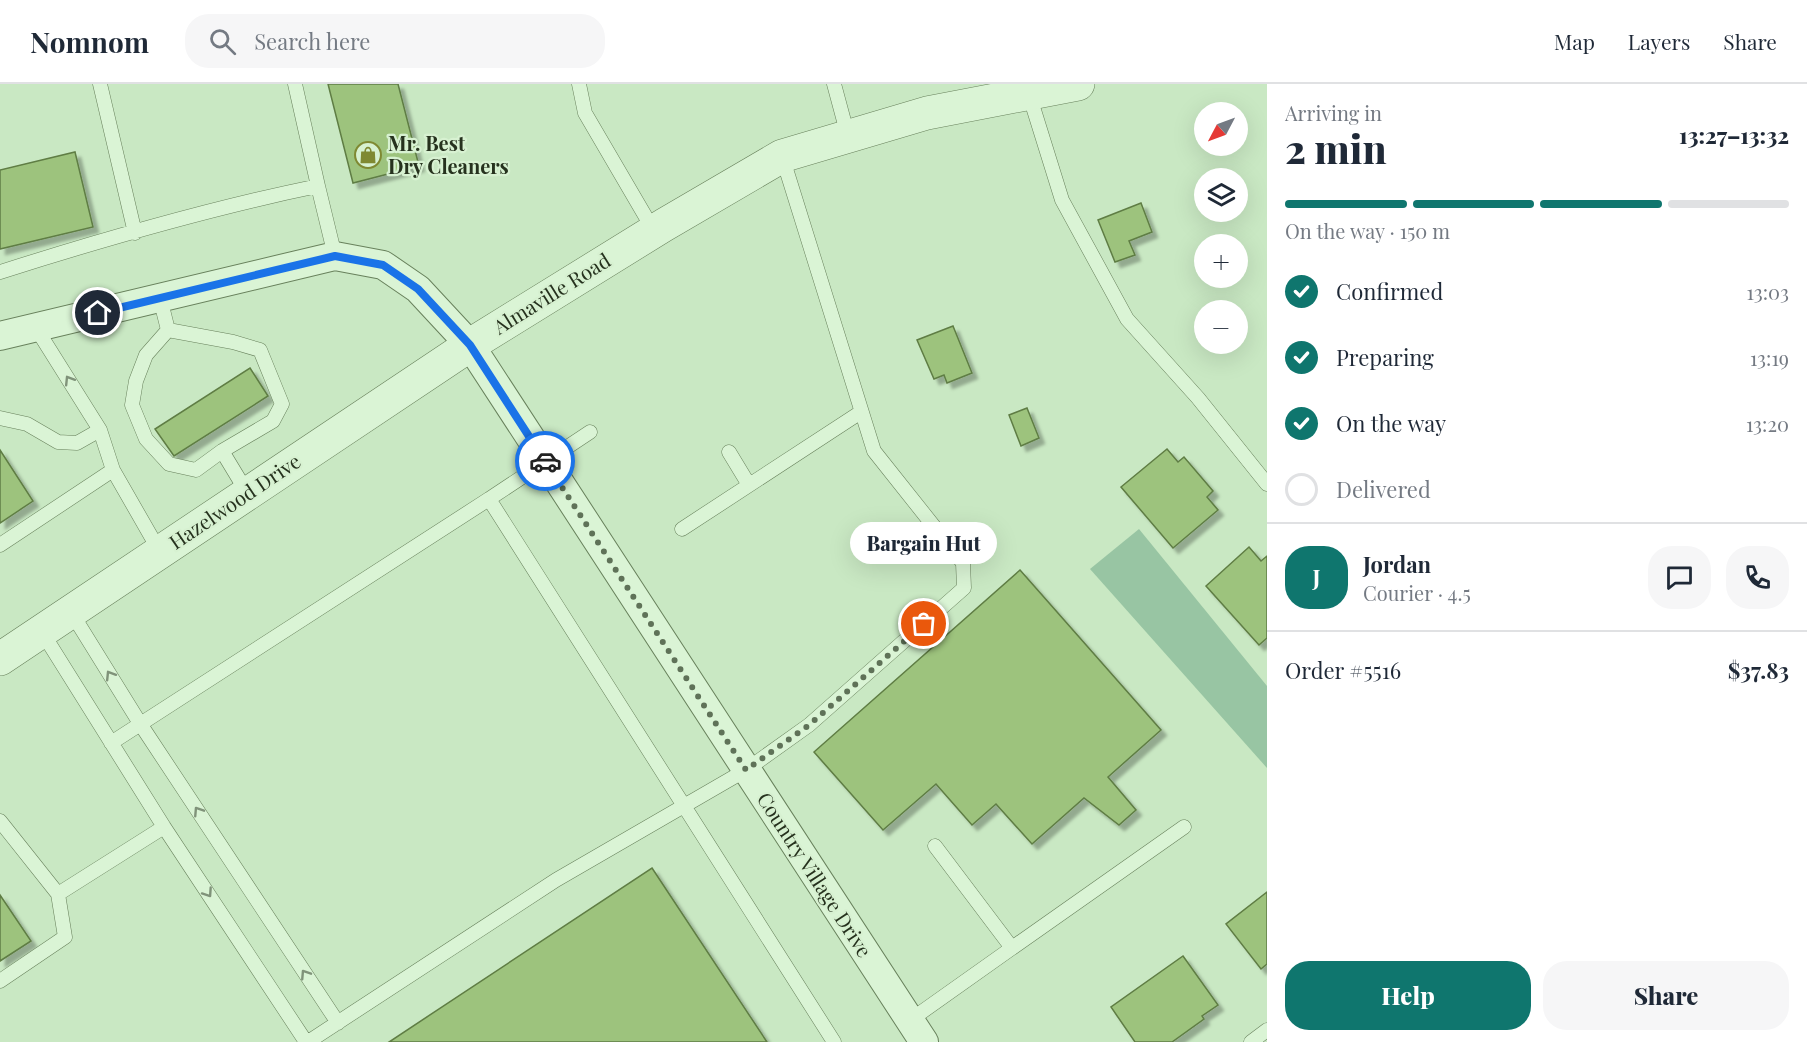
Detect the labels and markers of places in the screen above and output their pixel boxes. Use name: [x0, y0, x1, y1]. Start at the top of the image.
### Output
place label: Mr. Best Dry Cleaners: [388, 129, 509, 179]
shop icon: Mr. Best Dry Cleaners: [353, 140, 383, 170]
pin: [72, 287, 123, 338]
callout: Bargain Hut: [850, 522, 998, 564]
pin: [898, 598, 949, 649]

